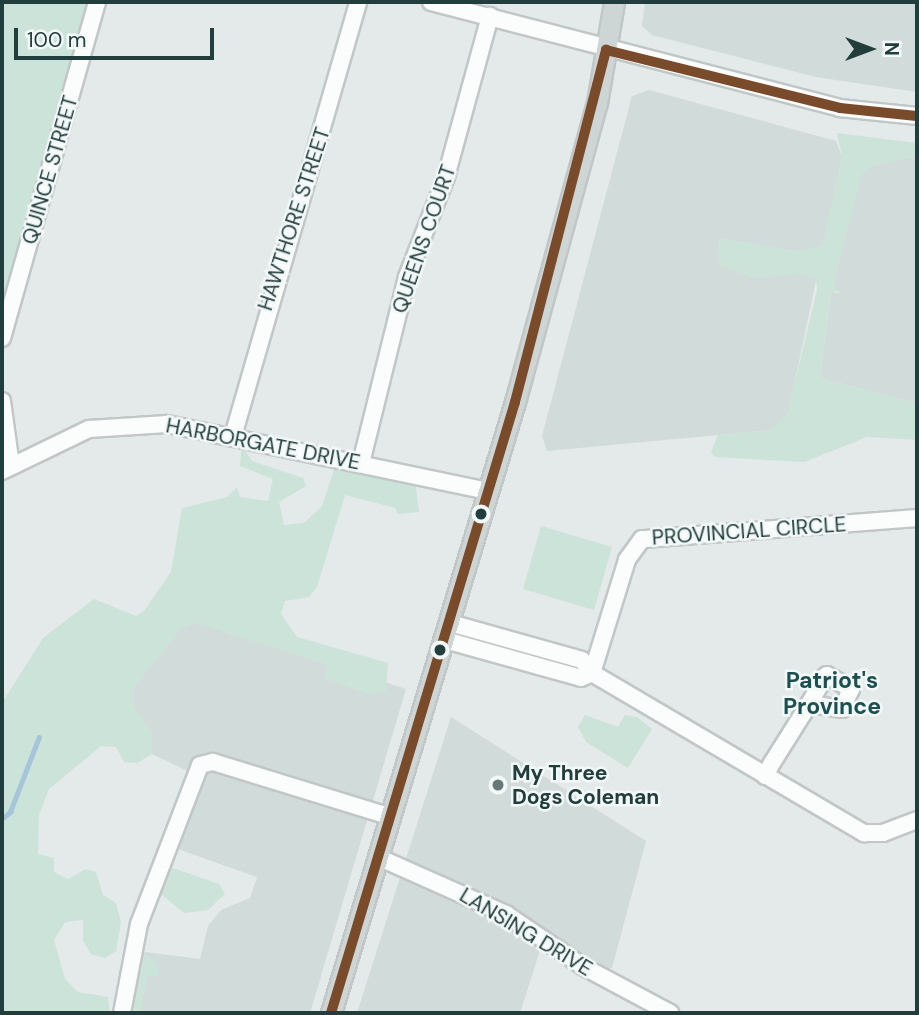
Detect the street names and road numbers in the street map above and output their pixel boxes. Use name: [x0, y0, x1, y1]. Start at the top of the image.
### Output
street label: QUINCE STREET: [17, 93, 83, 247]
street label: HAWTHORE STREET: [253, 124, 335, 314]
street label: QUEENS COURT: [387, 161, 461, 317]
street label: HARBORGATE DRIVE: [164, 413, 362, 475]
street label: PROVINCIAL CIRCLE: [651, 512, 847, 550]
street label: LANSING DRIVE: [455, 882, 597, 982]

